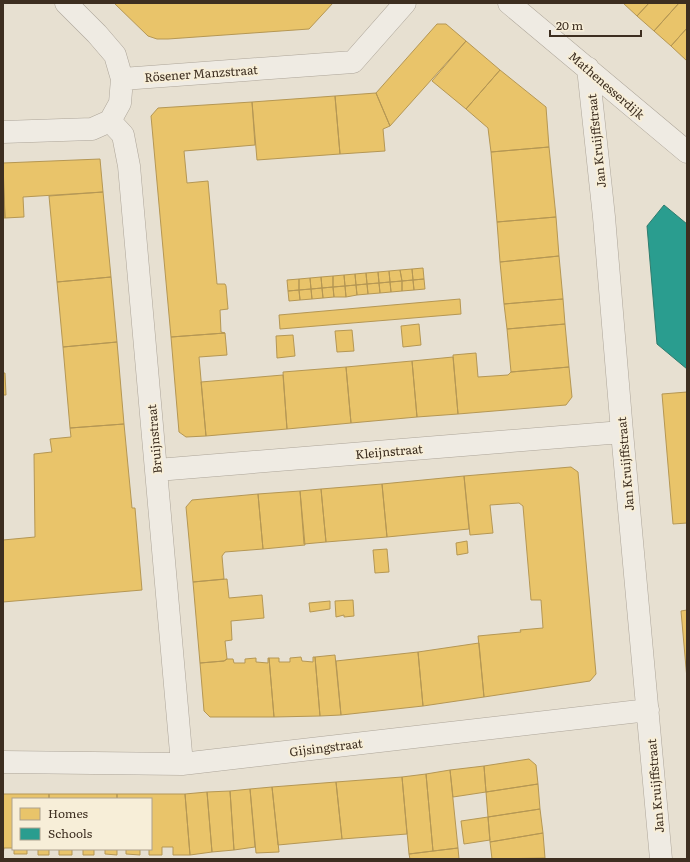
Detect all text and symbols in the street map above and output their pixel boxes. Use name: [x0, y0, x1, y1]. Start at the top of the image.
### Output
scale bar: [550, 12, 641, 38]
text: 20 m: [556, 16, 583, 34]
street label: Mathenesserdijk: [565, 47, 649, 124]
street label: Rösener Manzstraat: [144, 60, 258, 86]
street label: Jan Kruijffstraat: [582, 93, 610, 189]
street label: Bruijnstraat: [142, 403, 166, 475]
street label: Jan Kruijffstraat: [612, 416, 638, 512]
street label: Kleijnstraat: [354, 439, 424, 463]
street label: Gijsingstraat: [288, 734, 364, 760]
street label: Jan Kruijffstraat: [642, 738, 668, 834]
legend: [12, 798, 152, 850]
text: Homes: [48, 804, 88, 822]
text: Schools: [48, 824, 93, 842]

